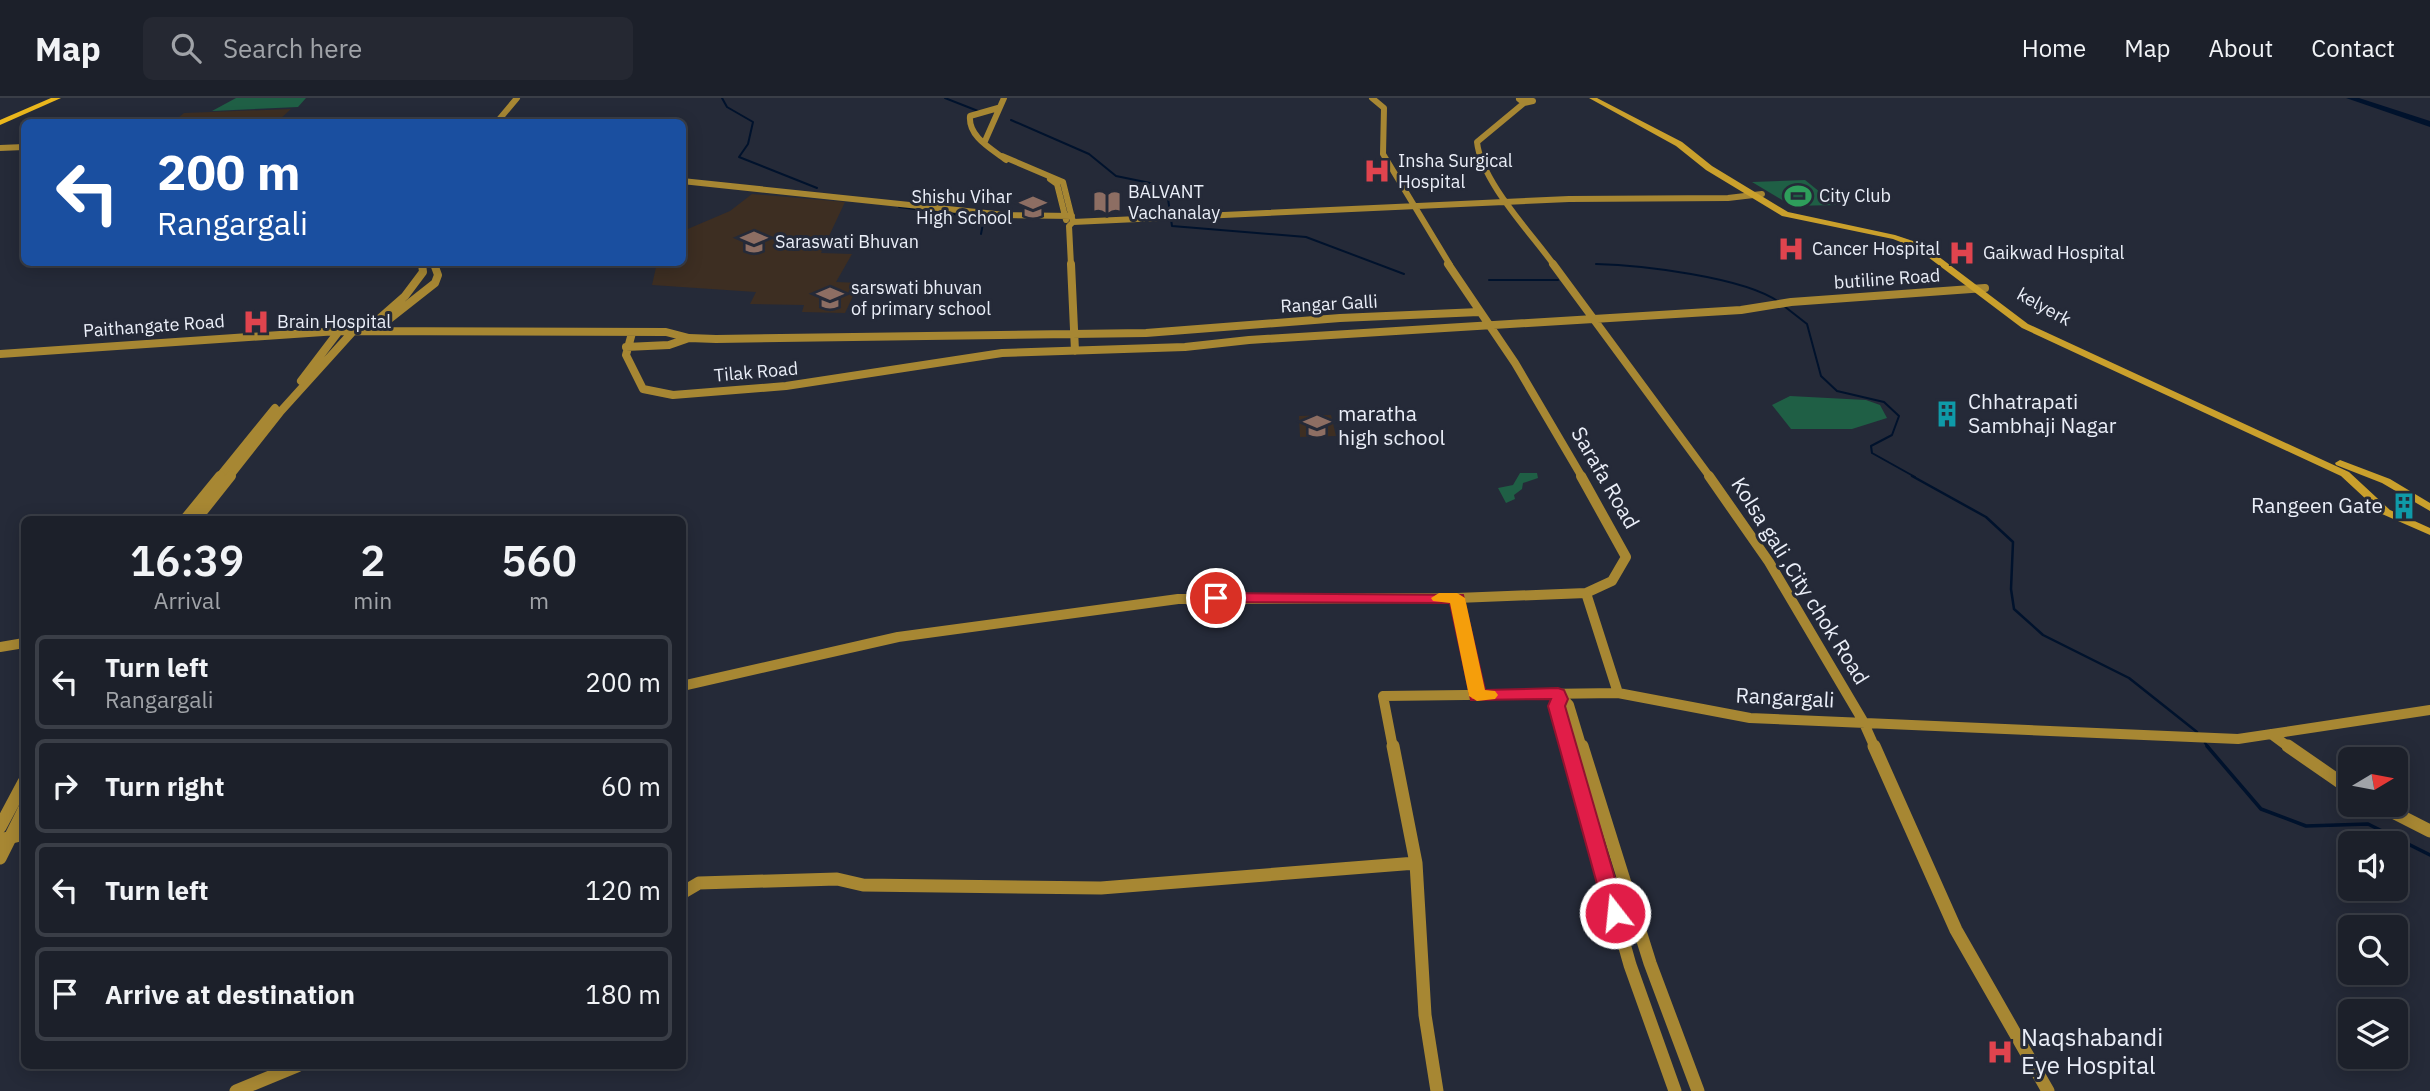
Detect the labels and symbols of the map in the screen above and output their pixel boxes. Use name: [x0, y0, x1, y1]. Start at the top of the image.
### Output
place label: Insha Surgical Hospital: [1398, 149, 1513, 193]
hospital icon: Insha Surgical Hospital: [1362, 156, 1392, 186]
place label: BALVANT Vachanalay: [1128, 180, 1220, 224]
sports icon: City Club: [1783, 181, 1813, 211]
place label: City Club: [1819, 184, 1891, 207]
place label: Shishu Vihar High School: [911, 185, 1012, 229]
library icon: BALVANT Vachanalay: [1092, 187, 1122, 217]
school or university icon: Shishu Vihar High School: [1018, 192, 1048, 222]
school or university icon: Saraswati Bhuvan: [739, 227, 769, 257]
place label: Saraswati Bhuvan: [775, 230, 919, 253]
hospital icon: Cancer Hospital: [1776, 234, 1806, 264]
place label: Cancer Hospital: [1812, 237, 1940, 260]
hospital icon: Gaikwad Hospital: [1947, 238, 1977, 268]
place label: Gaikwad Hospital: [1983, 241, 2125, 264]
street label: butiline Road: [1833, 263, 1941, 294]
place label: sarswati bhuvan of primary school: [851, 276, 991, 320]
street label: kelyerk: [2013, 282, 2076, 331]
school or university icon: sarswati bhuvan of primary school: [815, 283, 845, 313]
street label: Rangar Galli: [1280, 289, 1378, 318]
hospital icon: Brain Hospital: [241, 307, 271, 337]
street label: Paithangate Road: [82, 309, 226, 342]
place label: Brain Hospital: [277, 310, 391, 333]
street label: Tilak Road: [713, 356, 799, 387]
place label: Chhatrapati Sambhaji Nagar: [1968, 387, 2117, 439]
place label: maratha high school: [1338, 399, 1445, 451]
building icon: Chhatrapati Sambhaji Nagar: [1932, 399, 1962, 429]
school or university icon: maratha high school: [1302, 411, 1332, 441]
street label: Sarafa Road: [1565, 421, 1646, 534]
street label: Kolsa gali ,City chok Road: [1726, 471, 1876, 689]
place label: Rangeen Gate: [2251, 491, 2383, 519]
building icon: Rangeen Gate: [2389, 491, 2419, 521]
pin: [1186, 568, 1246, 628]
street label: Rangargali: [1735, 680, 1835, 714]
north arrow: [2338, 747, 2408, 817]
position arrow: [1578, 876, 1652, 950]
place label: Naqshabandi Eye Hospital: [2021, 1021, 2163, 1081]
hospital icon: Naqshabandi Eye Hospital: [1985, 1037, 2015, 1067]

